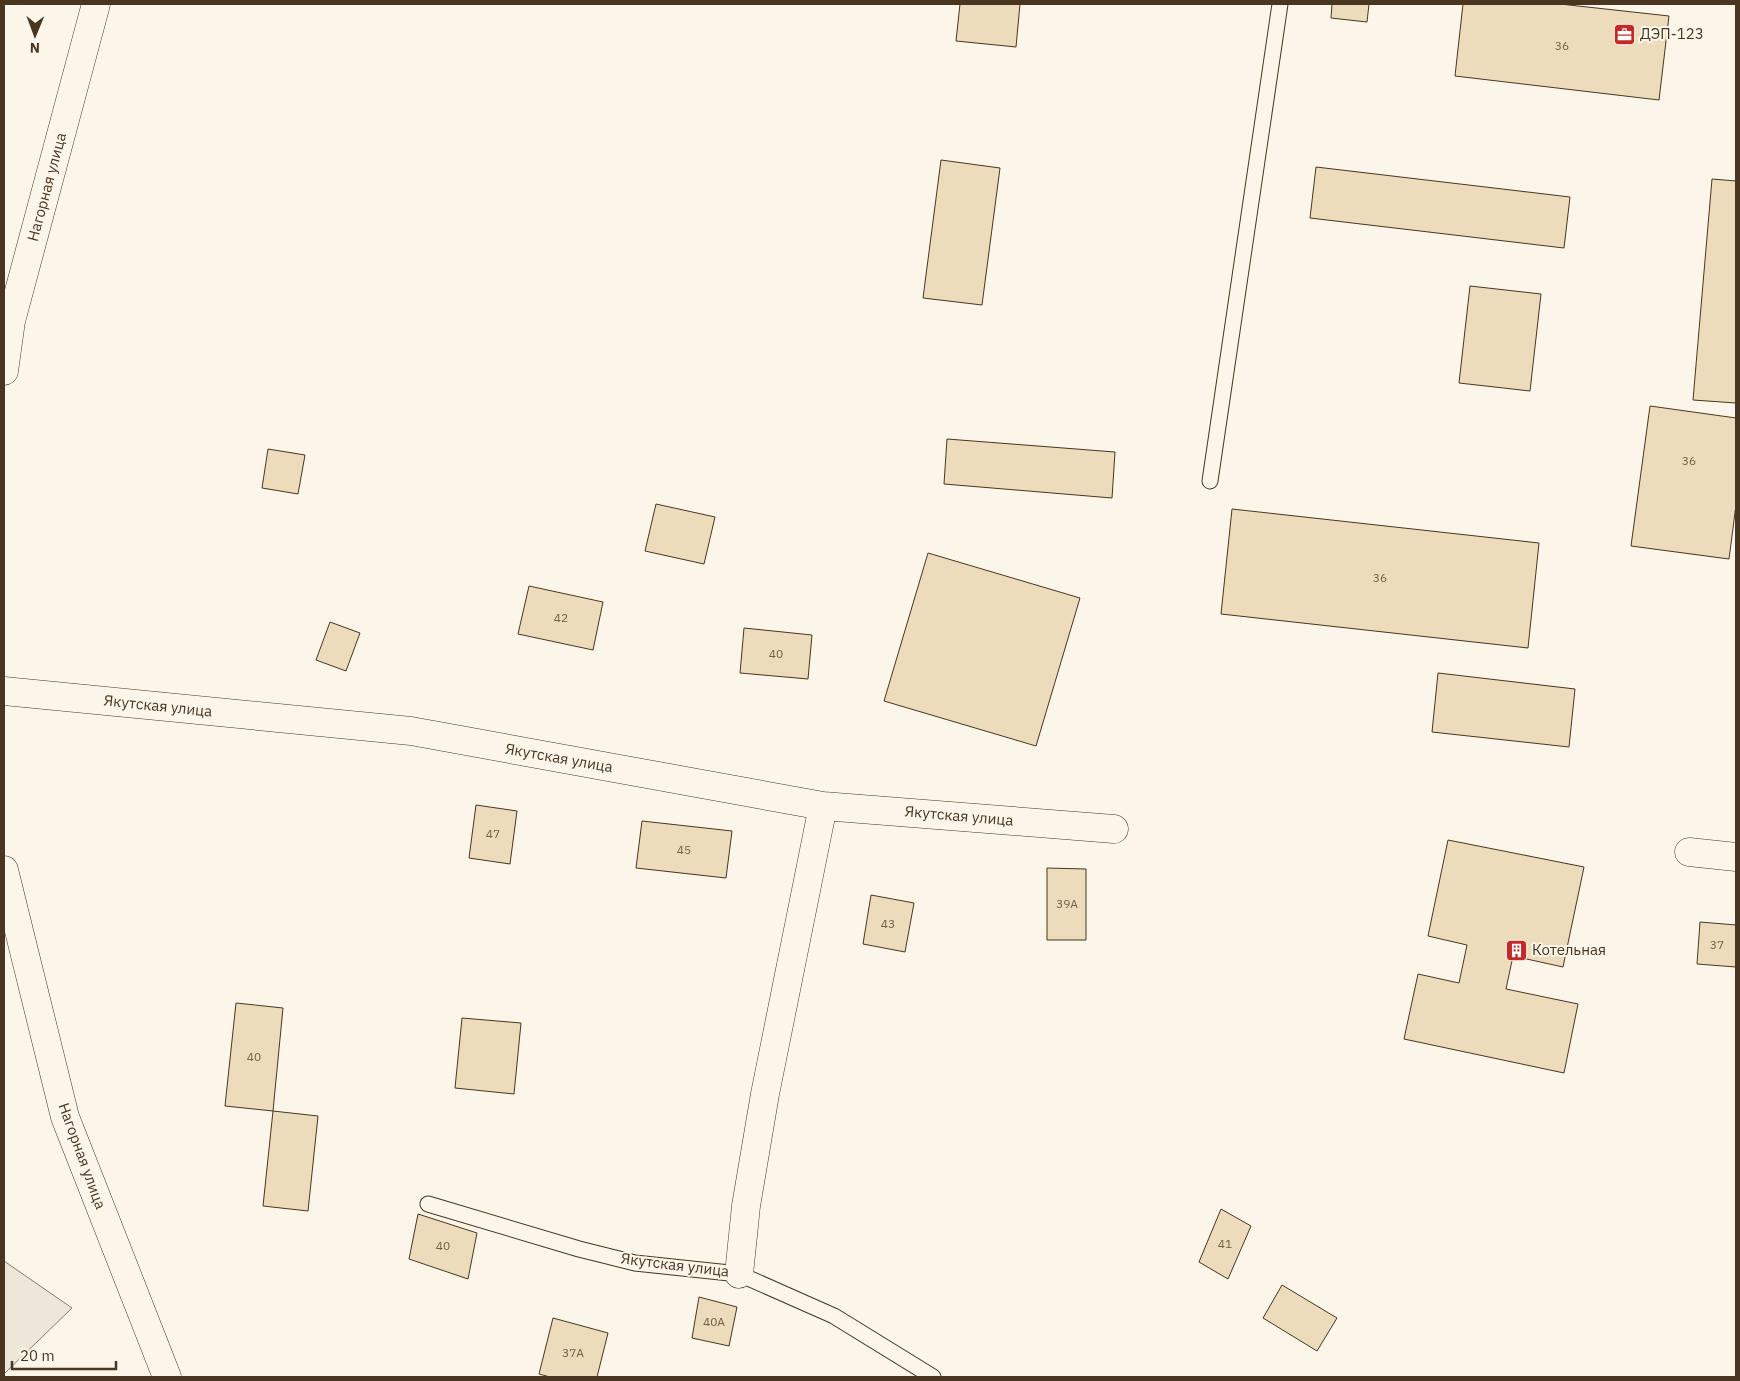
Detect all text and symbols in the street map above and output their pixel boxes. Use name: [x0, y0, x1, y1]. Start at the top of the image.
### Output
north arrow: [10, 10, 60, 60]
office icon: ДЭП-123: [1612, 22, 1636, 46]
place label: ДЭП-123: [1640, 24, 1704, 43]
house number: 36: [1555, 38, 1569, 53]
text: N: [30, 39, 40, 57]
street label: Нагорная улица: [23, 130, 70, 243]
house number: 36: [1682, 453, 1696, 468]
house number: 36: [1373, 570, 1387, 585]
house number: 42: [554, 610, 568, 625]
house number: 40: [769, 646, 783, 661]
street label: Якутская улица: [103, 690, 213, 721]
street label: Якутская улица: [504, 739, 614, 776]
street label: Якутская улица: [904, 801, 1014, 830]
house number: 47: [486, 826, 500, 841]
house number: 45: [677, 842, 691, 857]
house number: 39А: [1056, 896, 1078, 911]
house number: 43: [881, 916, 895, 931]
house number: 37: [1710, 937, 1724, 952]
building icon: Котельная: [1504, 938, 1528, 962]
place label: Котельная: [1532, 940, 1606, 959]
house number: 40: [247, 1049, 261, 1064]
street label: Нагорная улица: [54, 1100, 111, 1212]
house number: 41: [1218, 1236, 1232, 1251]
house number: 40: [436, 1238, 450, 1253]
street label: Якутская улица: [620, 1248, 730, 1281]
house number: 40А: [703, 1314, 725, 1329]
scale bar: [12, 1338, 116, 1370]
house number: 37А: [562, 1345, 584, 1360]
text: 20 m: [20, 1346, 55, 1365]

